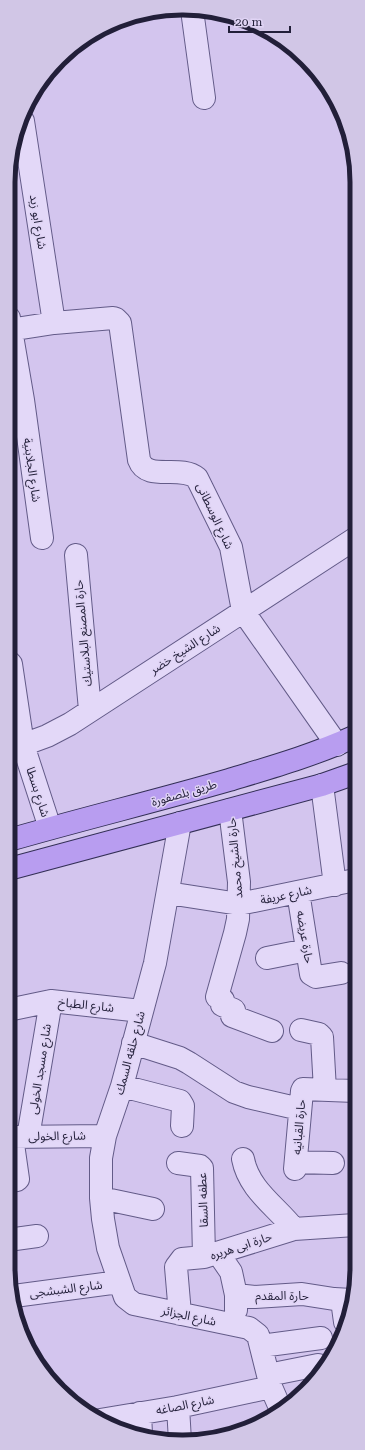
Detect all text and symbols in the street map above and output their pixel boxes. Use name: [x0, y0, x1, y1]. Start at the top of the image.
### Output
scale bar: [229, 8, 290, 34]
text: 20 m: [235, 15, 262, 29]
street label: شارع ابو زيد: [25, 194, 49, 251]
street label: شارع الجلابنية: [19, 437, 43, 503]
street label: شارع الوسطانى: [192, 481, 236, 552]
street label: حارة المصنع البلاستيك: [71, 579, 97, 687]
street label: شارع الشيخ خضر: [146, 621, 224, 679]
street label: شارع بسطا: [21, 765, 53, 819]
street label: طريق بلصفورة: [150, 777, 219, 810]
street label: حارة الشيخ محمد: [224, 817, 248, 899]
street label: شارع عريفة: [259, 883, 313, 909]
street label: حارة عريضه: [294, 909, 316, 965]
street label: شارع الطباخ: [57, 995, 115, 1017]
street label: شارع حلقه السمك: [112, 1010, 150, 1097]
street label: شارع مسجد الخولى: [26, 1023, 56, 1115]
street label: حارة القبانيه: [290, 1099, 308, 1155]
street label: شارع الخولى: [28, 1128, 86, 1146]
street label: عطفه السقا: [195, 1172, 211, 1228]
street label: حارة ابى هريره: [208, 1229, 274, 1263]
street label: شارع الشبشجى: [29, 1278, 104, 1302]
street label: حارة المقدم: [255, 1289, 309, 1305]
street label: شارع الجزائر: [159, 1303, 218, 1331]
street label: شارع الصاغه: [155, 1392, 216, 1419]

